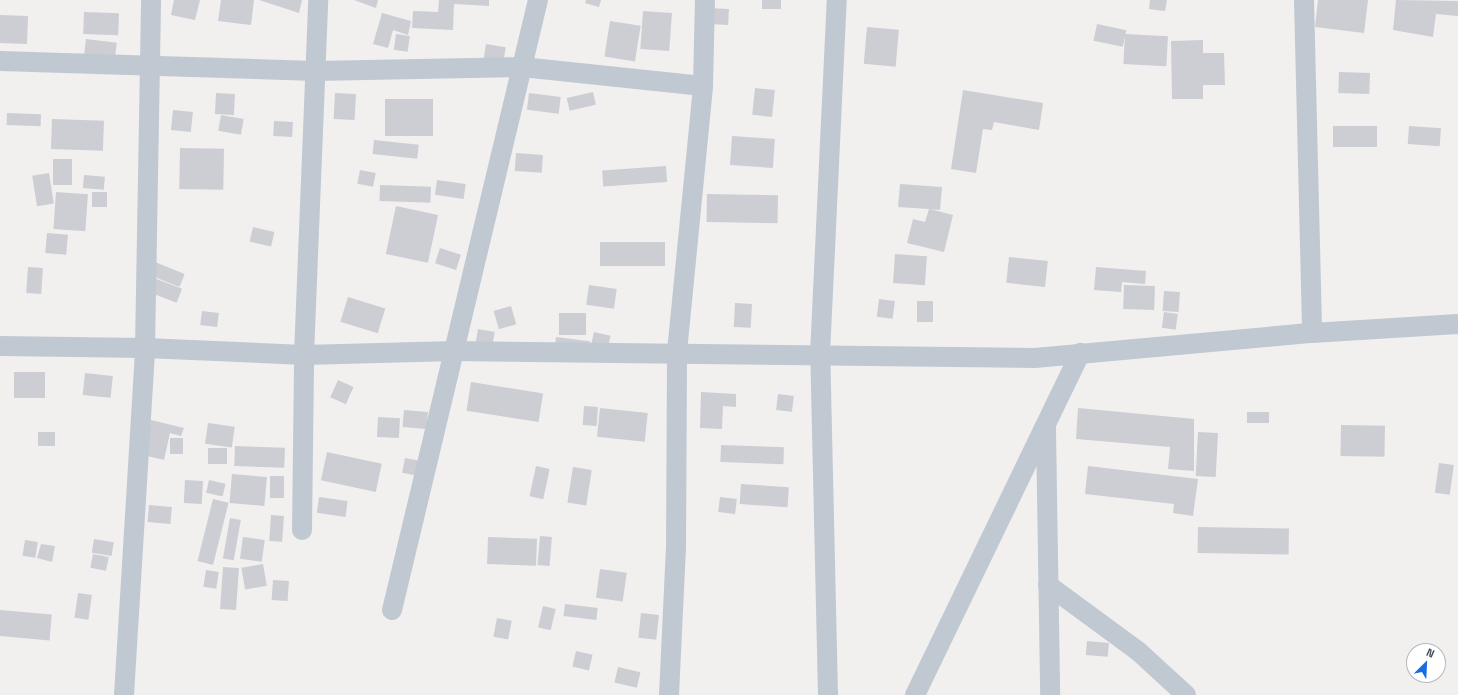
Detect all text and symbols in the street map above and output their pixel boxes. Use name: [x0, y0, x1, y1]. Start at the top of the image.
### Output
north arrow: [1406, 643, 1446, 683]
text: N: [1424, 645, 1437, 661]

